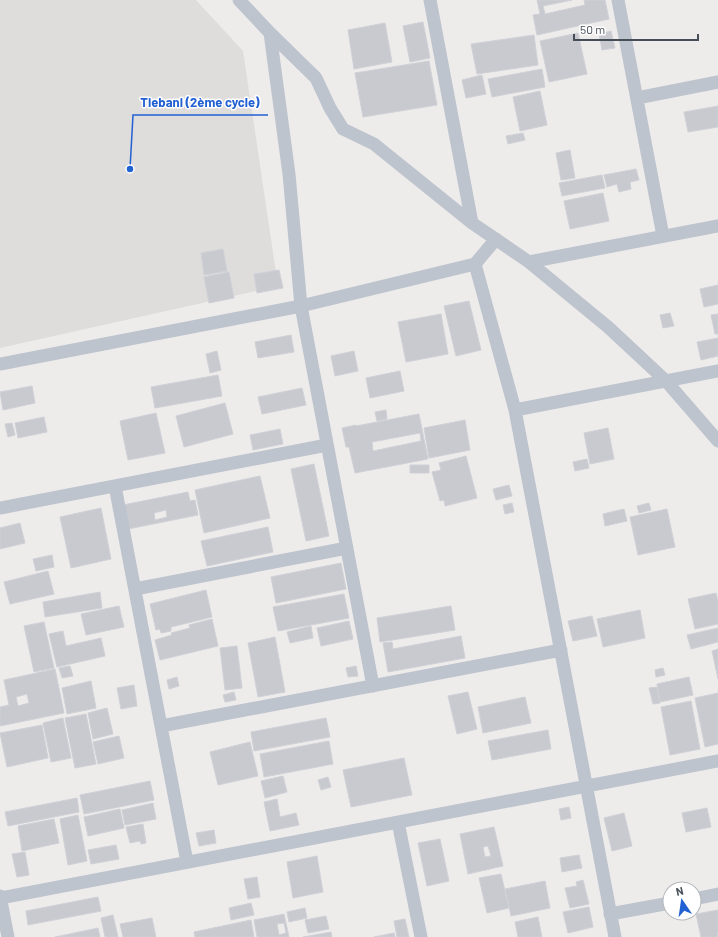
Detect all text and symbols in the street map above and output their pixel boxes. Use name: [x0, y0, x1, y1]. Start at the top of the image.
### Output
scale bar: [574, 16, 698, 42]
text: 50 m: [580, 22, 605, 36]
callout: Tiebani (2ème cycle): [133, 90, 268, 115]
text: Tiebani (2ème cycle): [140, 94, 260, 110]
north arrow: [662, 881, 702, 921]
text: N: [675, 884, 685, 898]

